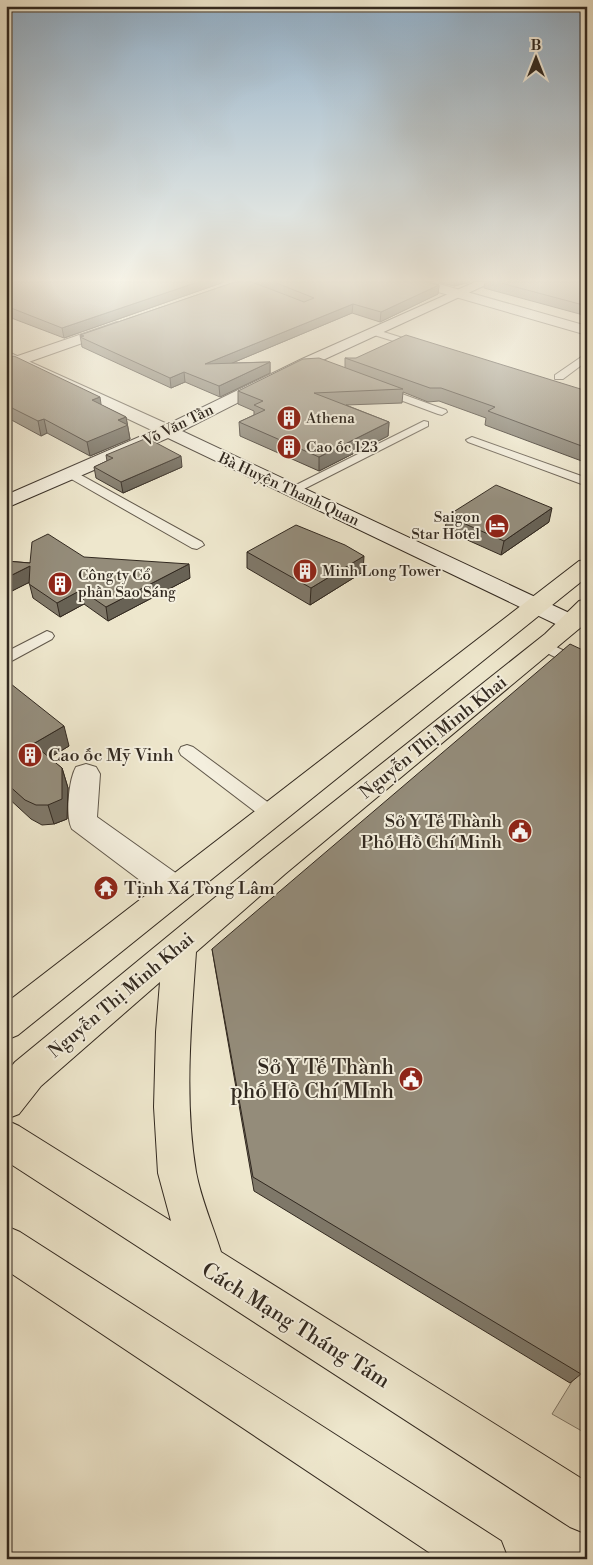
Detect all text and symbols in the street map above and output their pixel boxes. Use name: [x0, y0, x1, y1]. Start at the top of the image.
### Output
north arrow: [510, 32, 560, 82]
text: B: [531, 37, 541, 55]
street label: Võ Văn Tần: [139, 400, 217, 451]
building icon: Athena: [276, 405, 302, 431]
place label: Athena: [305, 409, 355, 428]
building icon: Cao ốc 123: [276, 434, 302, 460]
place label: Cao ốc 123: [306, 438, 378, 457]
street label: Bà Huyện Thanh Quan: [215, 448, 362, 530]
place label: Saigon Star Hotel: [411, 508, 481, 544]
hotel icon: Saigon Star Hotel: [484, 513, 510, 539]
building icon: Minh Long Tower: [292, 558, 318, 584]
place label: Minh Long Tower: [322, 562, 442, 581]
place label: Công ty Cổ phần Sao Sáng: [78, 566, 176, 602]
building icon: Công ty Cổ phần Sao Sáng: [47, 571, 73, 597]
street label: Nguyễn Thị Minh Khai: [355, 671, 512, 804]
building icon: Cao ốc Mỹ Vinh: [17, 742, 43, 768]
place label: Cao ốc Mỹ Vinh: [48, 744, 174, 767]
place label: Sở Y Tế Thành Phố Hồ Chí Minh: [361, 810, 502, 854]
public building icon: Sở Y Tế Thành Phố Hồ Chí Minh: [507, 818, 533, 844]
temple icon: Tịnh Xá Tòng Lâm: [93, 875, 119, 901]
place label: Tịnh Xá Tòng Lâm: [124, 877, 275, 900]
street label: Nguyễn Thị Minh Khai: [44, 928, 199, 1063]
place label: Sở Y Tế Thành phố Hồ Chí MInh: [231, 1055, 394, 1105]
public building icon: Sở Y Tế Thành phố Hồ Chí MInh: [398, 1066, 424, 1092]
street label: Cách Mạng Tháng Tám: [197, 1257, 394, 1394]

